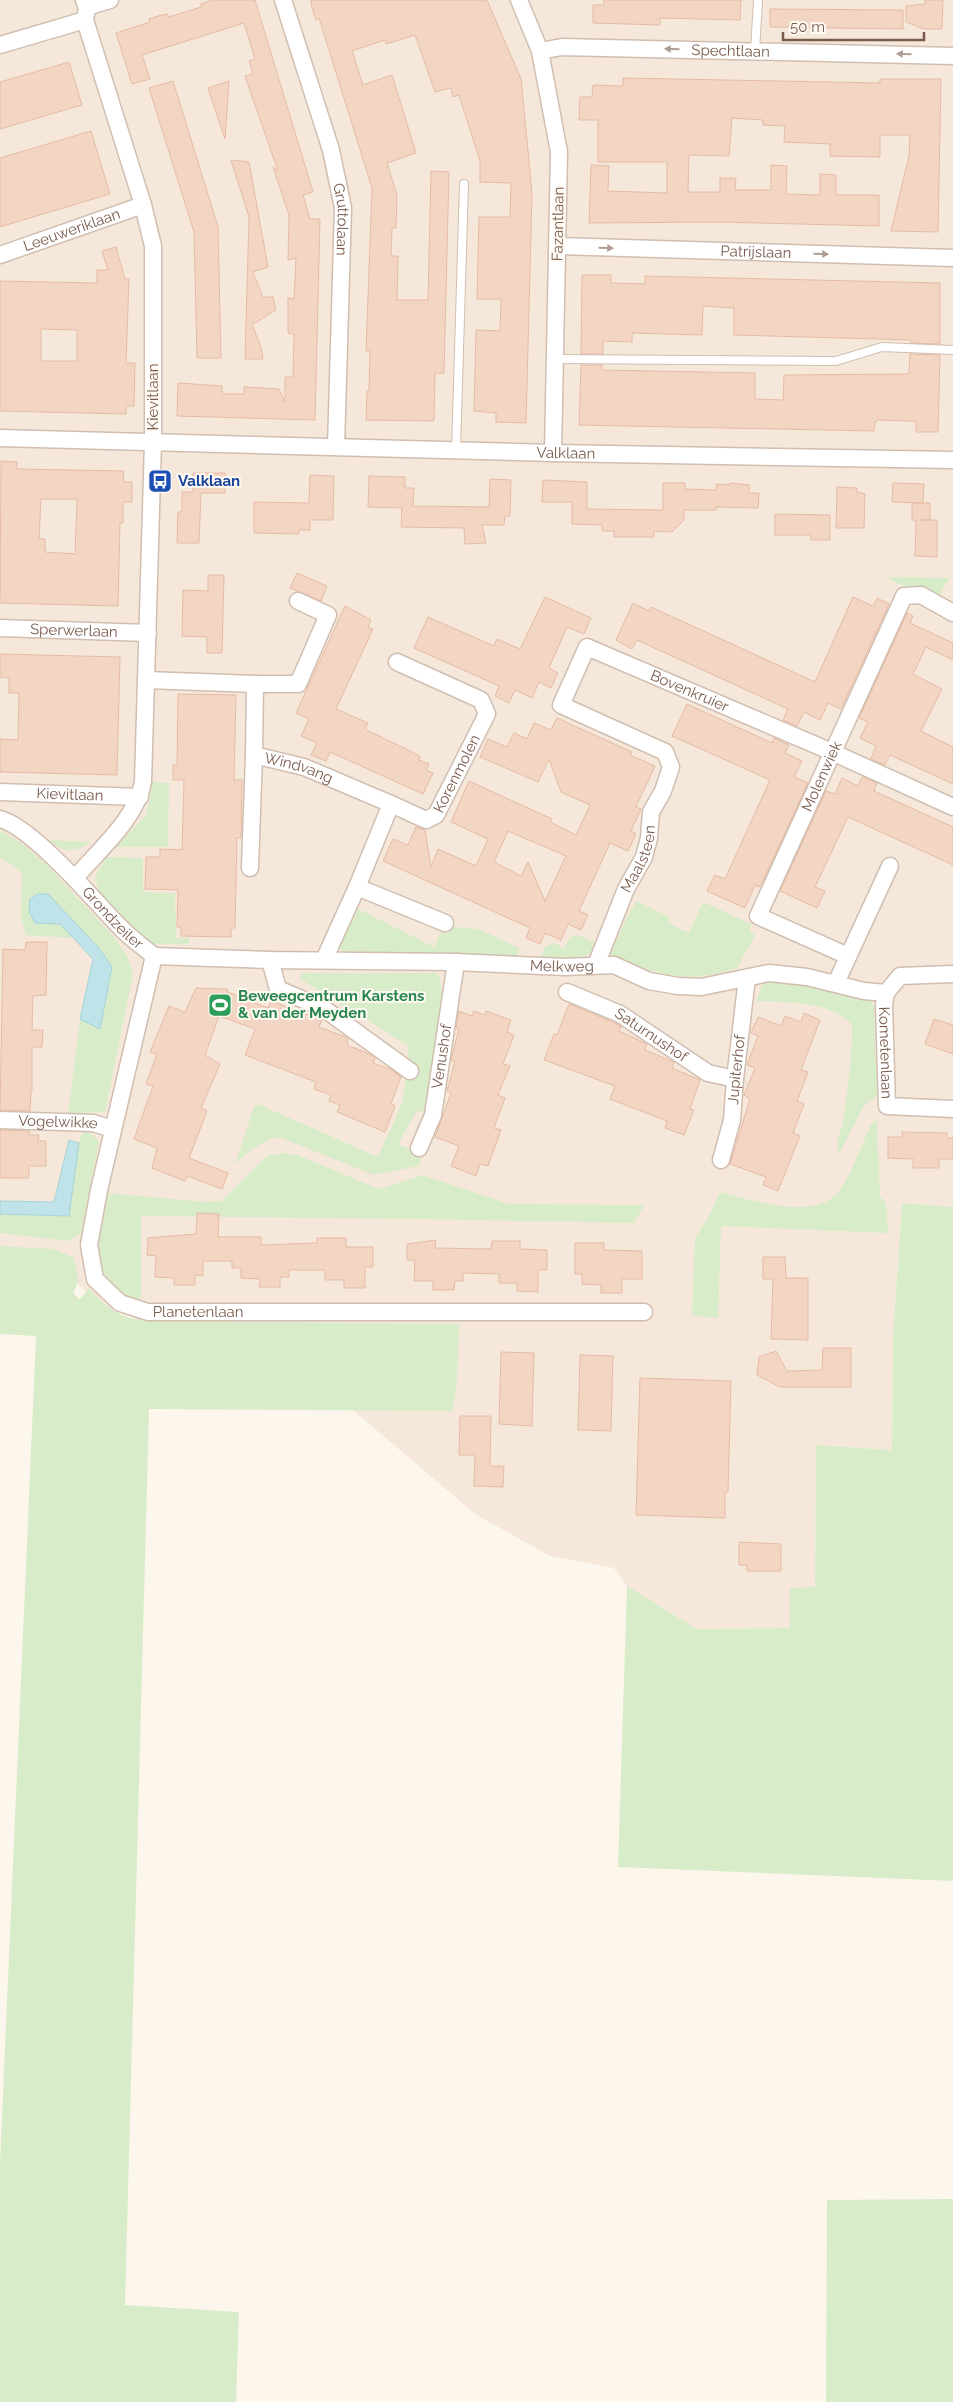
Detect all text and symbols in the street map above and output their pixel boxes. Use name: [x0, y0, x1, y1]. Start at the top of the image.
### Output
scale bar: [783, 10, 924, 42]
text: 50 m: [790, 18, 825, 36]
street label: Spechtlaan: [691, 41, 770, 61]
one-way arrow: [664, 45, 680, 53]
one-way arrow: [896, 50, 912, 58]
street label: Gruttolaan: [329, 181, 352, 256]
street label: Fazantlaan: [548, 187, 568, 261]
street label: Leeuweriklaan: [21, 205, 123, 255]
street label: Patrijslaan: [720, 242, 792, 262]
one-way arrow: [599, 244, 615, 252]
one-way arrow: [814, 250, 830, 258]
street label: Kievitlaan: [144, 364, 162, 430]
street label: Valklaan: [536, 444, 595, 463]
bus stop icon: Valklaan: [147, 468, 173, 494]
place label: Valklaan: [178, 472, 240, 490]
street label: Sperwerlaan: [30, 620, 118, 641]
street label: Bovenkruier: [648, 666, 732, 716]
street label: Korenmolen: [430, 732, 484, 816]
street label: Molenwiek: [798, 738, 846, 815]
street label: Windvang: [263, 749, 336, 787]
street label: Kievitlaan: [36, 784, 104, 805]
street label: Maalsteen: [617, 824, 659, 896]
street label: Grondzeiler: [78, 883, 147, 953]
street label: Melkweg: [529, 956, 594, 976]
place label: Beweegcentrum Karstens & van der Meyden: [238, 987, 424, 1022]
sports icon: Beweegcentrum Karstens & van der Meyden: [207, 992, 233, 1018]
street label: Saturnushof: [611, 1004, 692, 1066]
street label: Kometenlaan: [875, 1006, 896, 1099]
street label: Venushof: [428, 1022, 456, 1090]
street label: Jupiterhof: [724, 1033, 749, 1105]
street label: Vogelwikke: [18, 1112, 100, 1133]
street label: Planetenlaan: [153, 1303, 244, 1321]

